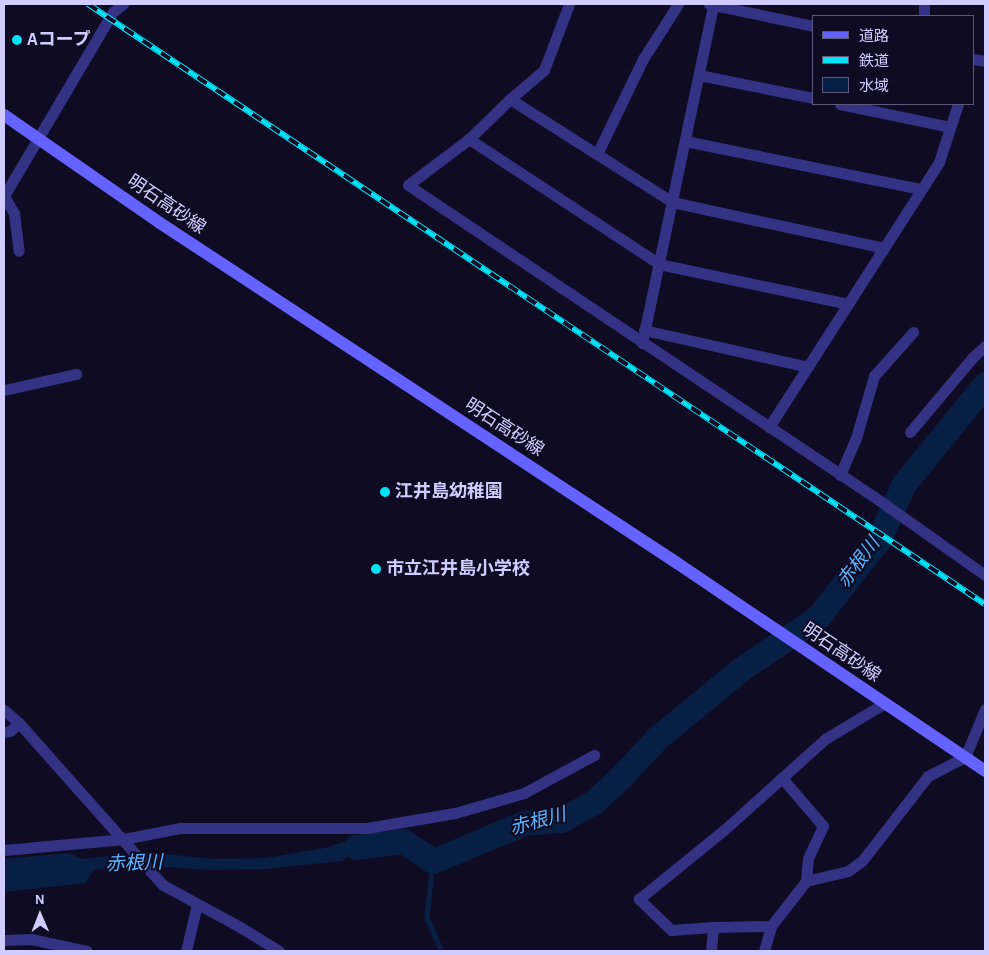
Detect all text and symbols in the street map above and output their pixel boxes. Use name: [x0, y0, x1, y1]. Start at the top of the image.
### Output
legend: [812, 15, 974, 105]
place label: Aコープ: [27, 29, 92, 51]
text: 道路: [859, 29, 889, 44]
marker: Aコープ: [11, 34, 23, 46]
text: 鉄道: [859, 54, 889, 69]
text: 水域: [859, 79, 889, 94]
street label: 明石高砂線: [123, 171, 209, 239]
street label: 明石高砂線: [460, 394, 548, 462]
place label: 江井島幼稚園: [395, 481, 503, 503]
marker: 江井島幼稚園: [379, 486, 391, 498]
water label: 赤根川: [833, 533, 885, 593]
place label: 市立江井島小学校: [386, 558, 530, 580]
marker: 市立江井島小学校: [370, 563, 382, 575]
street label: 明石高砂線: [798, 619, 884, 687]
water label: 赤根川: [508, 804, 568, 840]
water label: 赤根川: [105, 852, 163, 876]
north arrow: [15, 890, 65, 940]
text: N: [35, 893, 45, 907]

